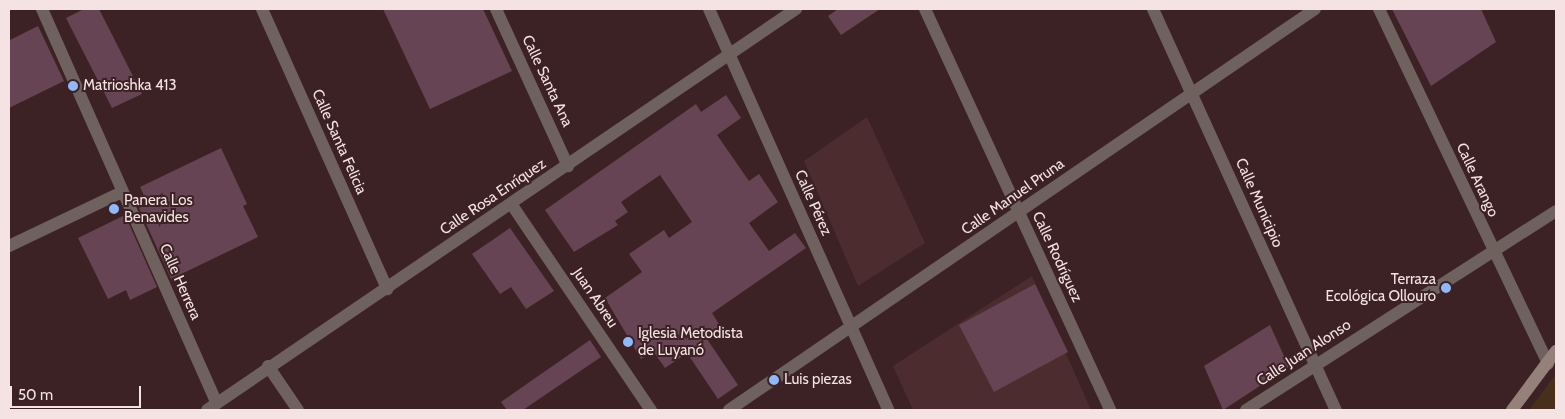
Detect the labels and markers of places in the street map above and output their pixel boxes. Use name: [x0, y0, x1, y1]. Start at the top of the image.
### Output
place label: Matrioshka 413: [83, 77, 177, 95]
marker: Matrioshka 413: [67, 80, 79, 92]
place label: Panera Los Benavides: [124, 191, 193, 226]
marker: Panera Los Benavides: [108, 203, 120, 215]
place label: Terraza Ecológica Ollouro: [1326, 270, 1436, 305]
marker: Terraza Ecológica Ollouro: [1440, 282, 1452, 294]
place label: Iglesia Metodista de Luyanó: [638, 324, 743, 359]
marker: Iglesia Metodista de Luyanó: [622, 336, 634, 348]
place label: Luis piezas: [784, 371, 852, 389]
marker: Luis piezas: [768, 374, 780, 386]

